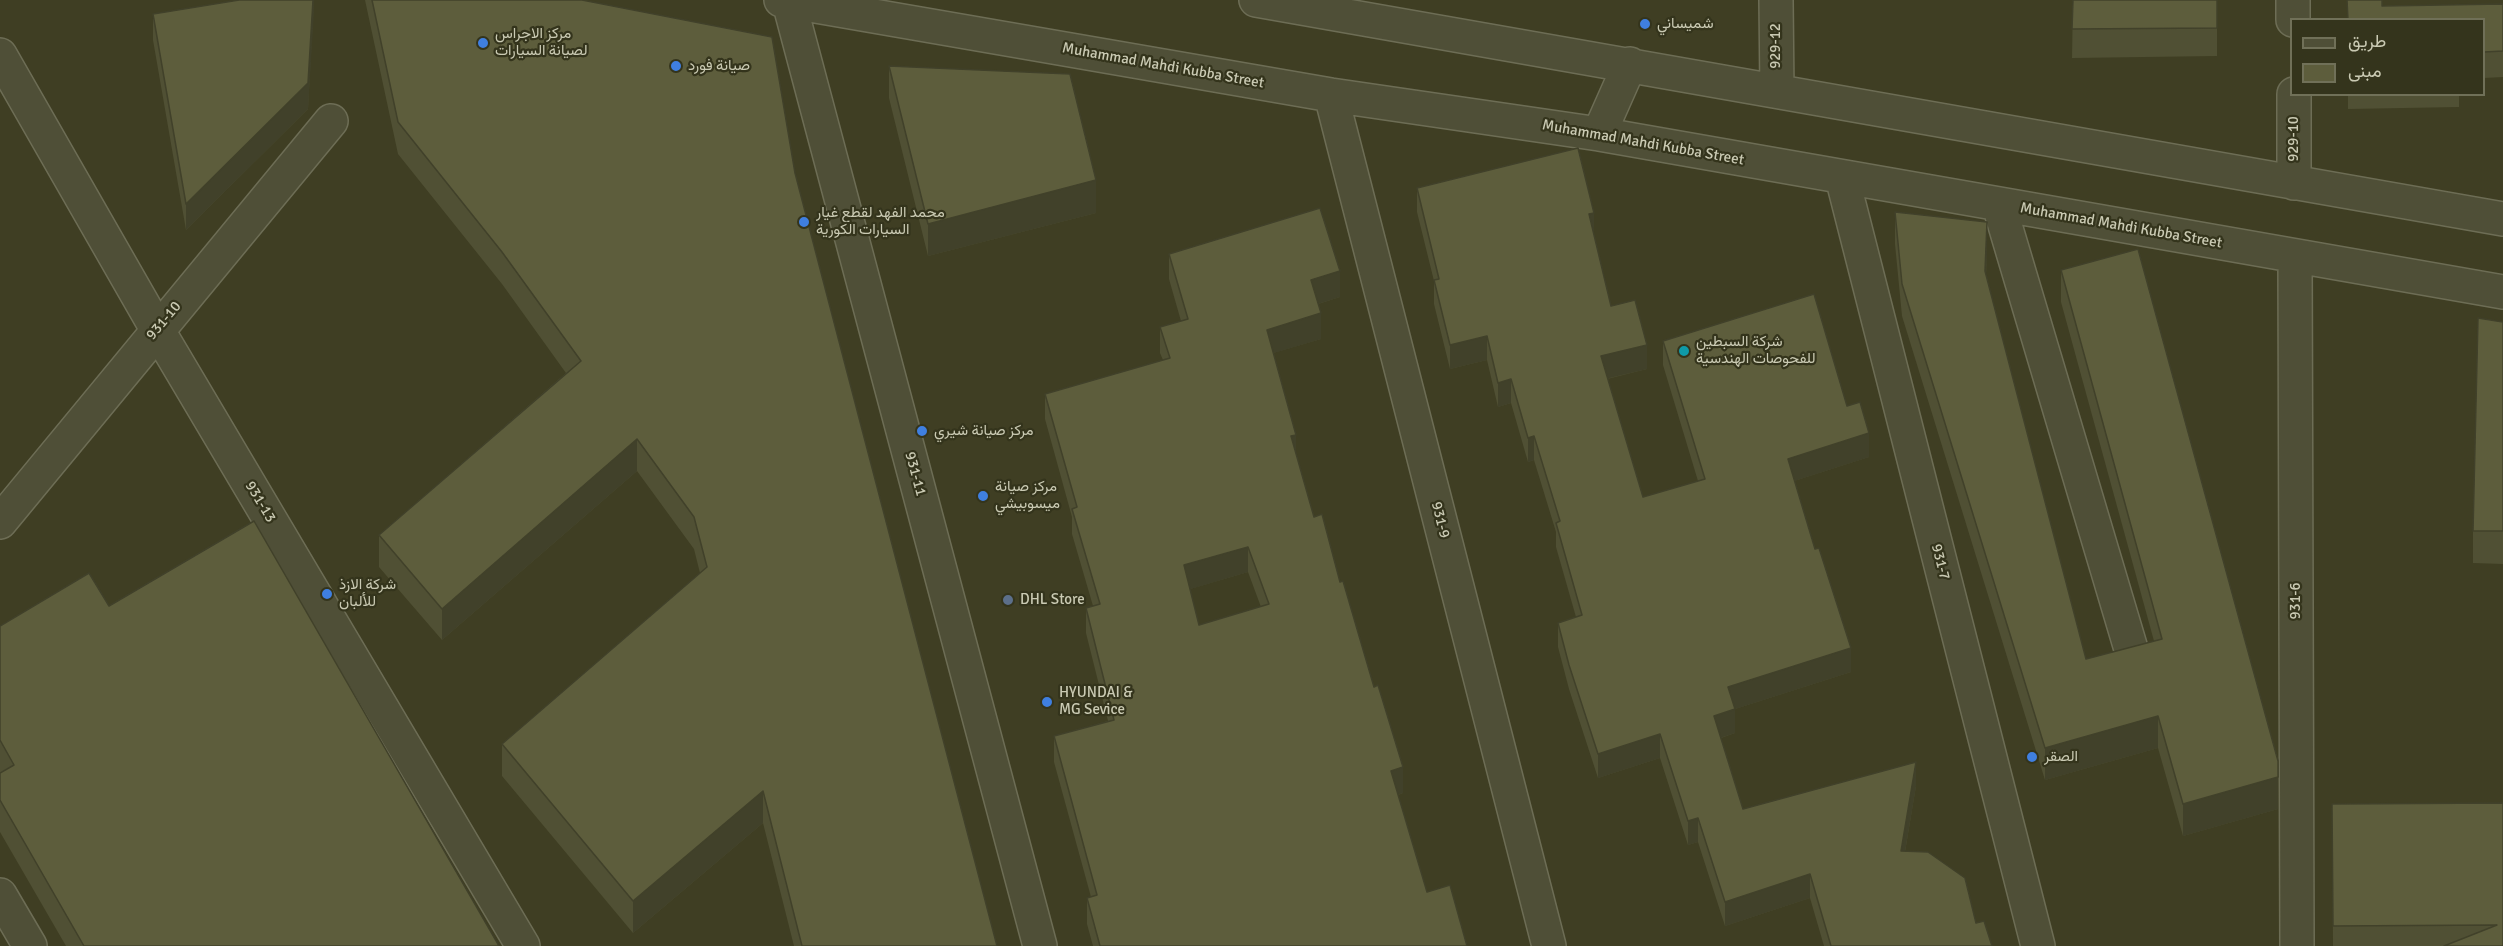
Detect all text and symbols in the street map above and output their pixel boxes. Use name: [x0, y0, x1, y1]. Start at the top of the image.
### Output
place label: شميساني: [1657, 15, 1713, 33]
marker: شميساني: [1638, 17, 1652, 31]
legend: [2290, 18, 2485, 96]
street label: 929-12: [1767, 23, 1785, 69]
place label: مركز الاجراس لصيانة السيارات: [495, 25, 587, 60]
text: طريق: [2348, 30, 2386, 52]
marker: مركز الاجراس لصيانة السيارات: [476, 36, 490, 50]
street label: Muhammad Mahdi Kubba Street: [1061, 39, 1265, 93]
place label: صيانة فورد: [688, 57, 750, 75]
marker: صيانة فورد: [669, 59, 683, 73]
text: مبنى: [2348, 60, 2382, 82]
street label: Muhammad Mahdi Kubba Street: [1541, 116, 1745, 170]
street label: 929-10: [2285, 116, 2303, 162]
street label: Muhammad Mahdi Kubba Street: [2019, 199, 2223, 253]
place label: محمد الفهد لقطع غيار السيارات الكورية: [816, 204, 945, 239]
marker: محمد الفهد لقطع غيار السيارات الكورية: [797, 215, 811, 229]
street label: 931-10: [143, 298, 185, 344]
place label: شركة السبطين للفحوصات الهندسية: [1696, 333, 1816, 368]
marker: شركة السبطين للفحوصات الهندسية: [1677, 344, 1691, 358]
place label: مركز صيانة شيري: [934, 422, 1034, 440]
marker: مركز صيانة شيري: [915, 424, 929, 438]
street label: 931-11: [900, 450, 930, 498]
street label: 931-13: [241, 478, 279, 526]
place label: مركز صيانة ميسوبيشي: [995, 478, 1060, 513]
marker: مركز صيانة ميسوبيشي: [976, 489, 990, 503]
street label: 931-9: [1427, 500, 1453, 540]
street label: 931-7: [1927, 542, 1953, 582]
place label: شركة الازذ للألبان: [339, 576, 396, 611]
street label: 931-6: [2287, 582, 2305, 620]
marker: شركة الازذ للألبان: [320, 587, 334, 601]
place label: DHL Store: [1020, 591, 1085, 609]
marker: DHL Store: [1001, 593, 1015, 607]
place label: HYUNDAI & MG Sevice: [1059, 684, 1133, 719]
marker: HYUNDAI & MG Sevice: [1040, 695, 1054, 709]
place label: الصقر: [2044, 748, 2078, 766]
marker: الصقر: [2025, 750, 2039, 764]

